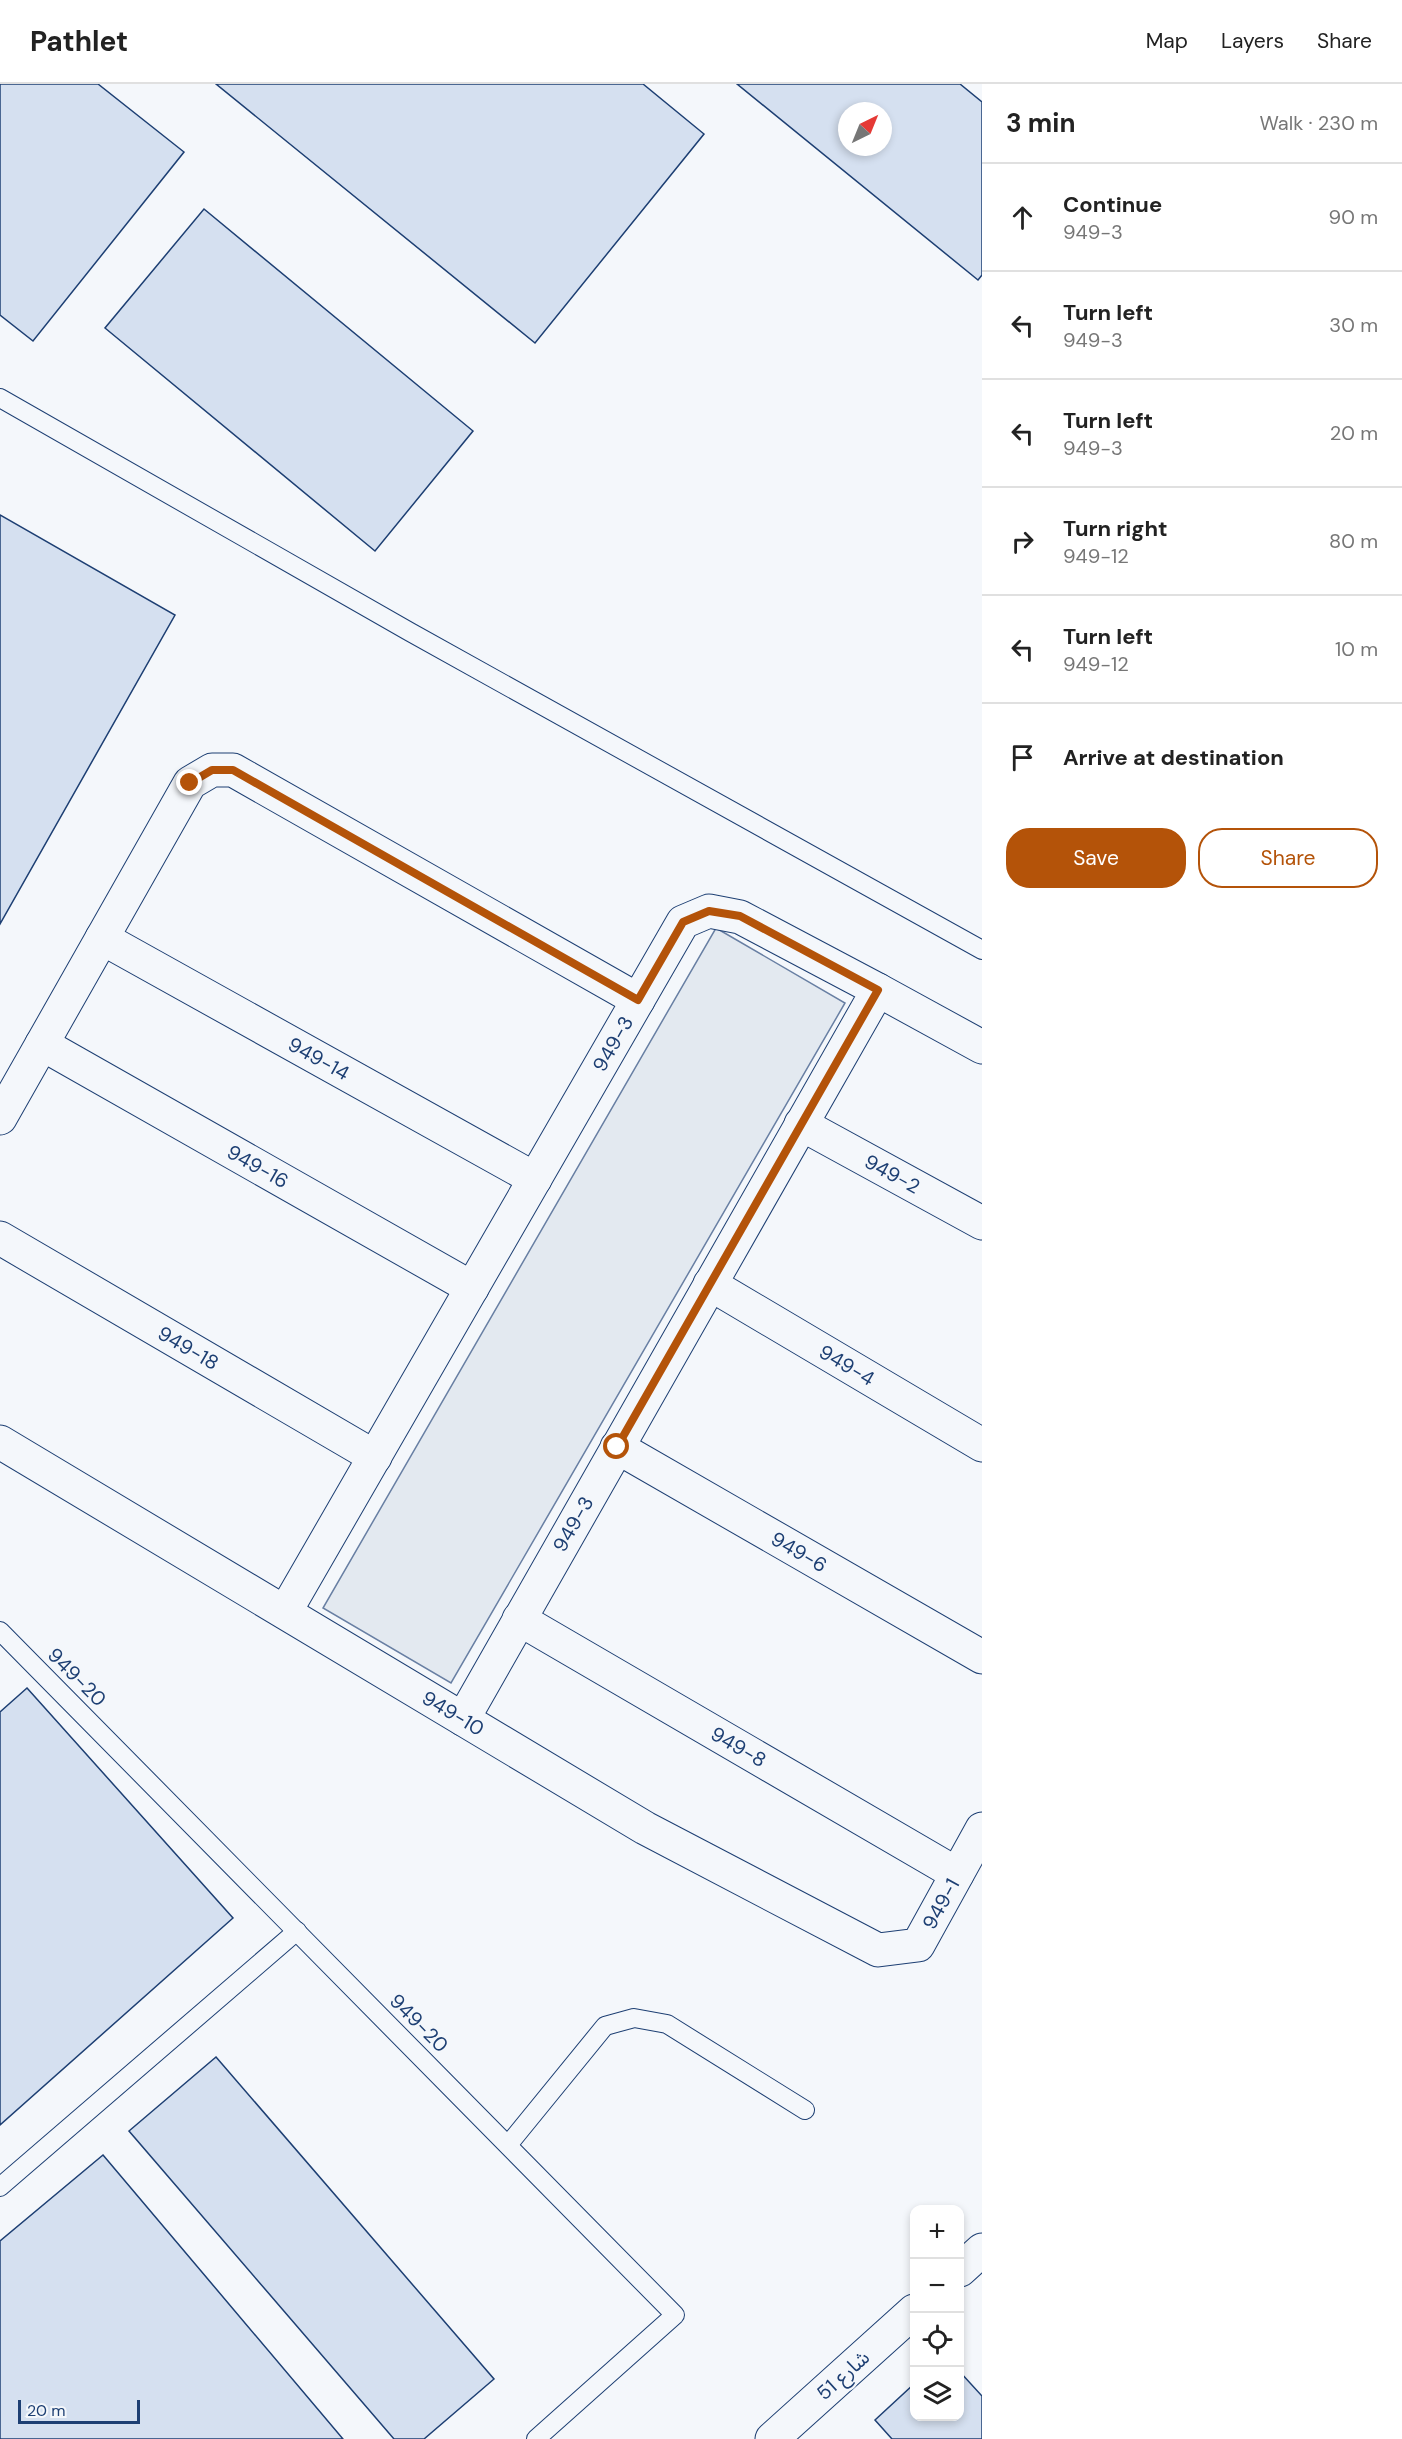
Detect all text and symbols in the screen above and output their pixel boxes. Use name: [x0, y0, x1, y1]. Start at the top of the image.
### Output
text: Pathlet: [30, 23, 128, 60]
text: Map: [1146, 27, 1188, 55]
text: Layers: [1221, 27, 1284, 55]
text: Share: [1317, 27, 1372, 55]
north arrow: [838, 102, 892, 156]
text: 3 min: [1006, 106, 1075, 140]
text: Walk · 230 m: [1259, 110, 1378, 136]
text: Continue: [1063, 190, 1162, 219]
icon: ahead: [1006, 201, 1039, 234]
text: 90 m: [1329, 204, 1378, 230]
text: 949-3: [1063, 219, 1123, 245]
text: Turn left: [1063, 298, 1153, 327]
icon: left: [1006, 309, 1039, 342]
text: 30 m: [1329, 312, 1378, 338]
text: 949-3: [1063, 327, 1123, 353]
text: Turn left: [1063, 406, 1153, 435]
icon: left: [1006, 417, 1039, 450]
text: 20 m: [1330, 420, 1378, 446]
text: 949-3: [1063, 435, 1123, 461]
text: Turn right: [1063, 514, 1168, 543]
icon: right: [1006, 525, 1039, 558]
text: 80 m: [1329, 528, 1378, 554]
text: 949-12: [1063, 543, 1129, 569]
text: Turn left: [1063, 622, 1153, 651]
icon: left: [1006, 633, 1039, 666]
text: 10 m: [1335, 636, 1378, 662]
text: 949-12: [1063, 651, 1129, 677]
icon: arrive: [1006, 741, 1039, 774]
text: Arrive at destination: [1063, 743, 1284, 772]
route end: [176, 769, 202, 795]
button: Save: [1006, 828, 1186, 888]
button: Share: [1198, 828, 1378, 888]
street label: 949-3: [587, 1011, 639, 1076]
street label: 949-14: [283, 1031, 354, 1086]
street label: 949-16: [222, 1139, 293, 1194]
street label: 949-2: [860, 1148, 925, 1200]
street label: 949-18: [153, 1320, 224, 1376]
street label: 949-4: [814, 1338, 879, 1392]
route start: [603, 1433, 629, 1459]
street label: 949-3: [547, 1492, 599, 1556]
street label: 949-6: [766, 1525, 832, 1578]
street label: 949-20: [42, 1642, 112, 1712]
street label: 949-10: [417, 1685, 489, 1742]
street label: 949-8: [706, 1720, 771, 1773]
street label: 949-1: [916, 1874, 965, 1934]
street label: 949-20: [384, 1988, 454, 2058]
map controls: [910, 2205, 964, 2421]
button: +: [910, 2205, 964, 2259]
button: −: [910, 2259, 964, 2313]
button: locate: [910, 2313, 964, 2367]
street label: شارع 51: [811, 2344, 876, 2407]
button: layers: [910, 2367, 964, 2421]
scale bar: [18, 2397, 140, 2424]
text: 20 m: [27, 2400, 66, 2421]

